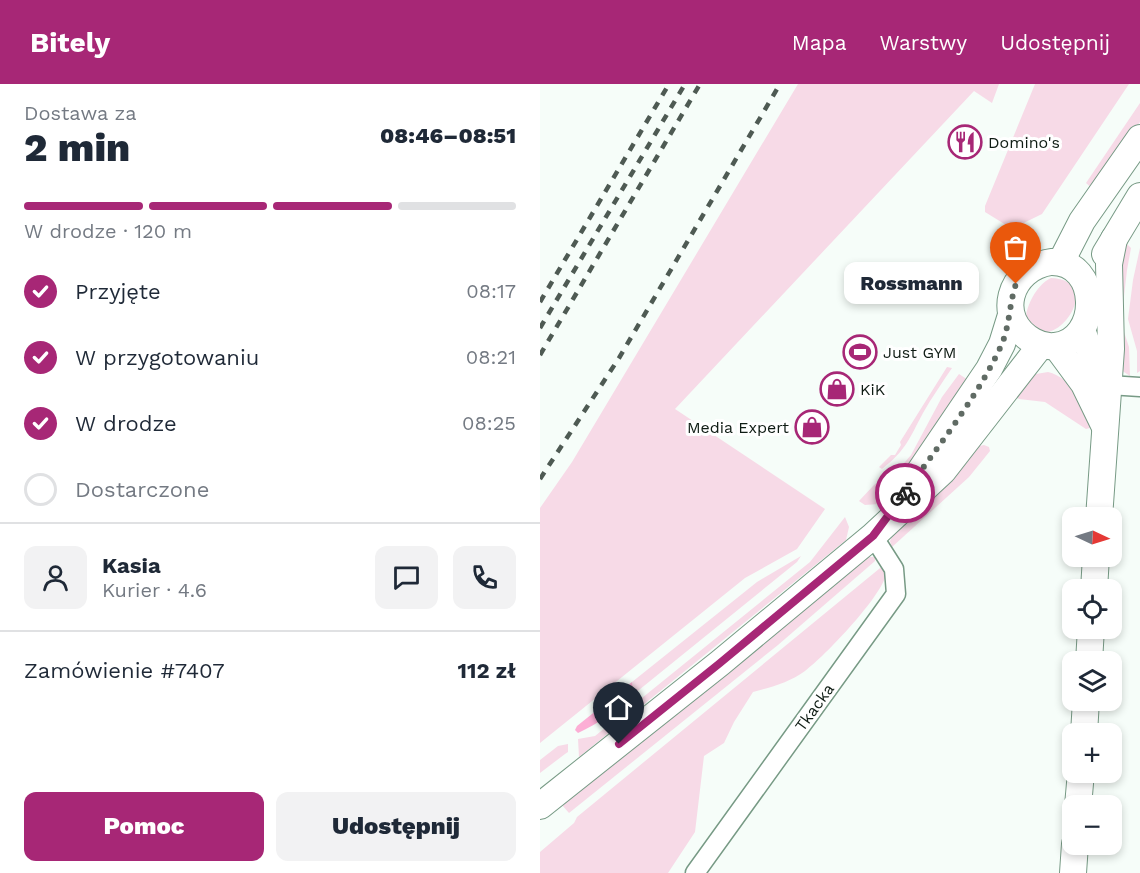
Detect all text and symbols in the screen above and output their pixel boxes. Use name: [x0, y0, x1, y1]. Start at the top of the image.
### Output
text: Bitely: [30, 26, 110, 59]
text: Mapa: [792, 30, 847, 55]
text: Warstwy: [880, 30, 967, 55]
text: Udostępnij: [1000, 30, 1110, 55]
text: Dostawa za: [24, 101, 137, 125]
text: 08:46–08:51: [380, 123, 516, 148]
restaurant icon: Domino's: [947, 124, 983, 160]
text: 2 min: [24, 125, 130, 170]
place label: Domino's: [988, 133, 1060, 152]
text: W drodze · 120 m: [24, 219, 192, 243]
pin: [990, 222, 1041, 284]
icon: bag: [999, 231, 1032, 264]
callout: Rossmann: [845, 263, 980, 305]
text: Rossmann: [860, 271, 963, 295]
icon: check: [24, 275, 57, 308]
text: Przyjęte: [75, 279, 161, 304]
text: 08:17: [466, 279, 516, 303]
sports icon: Just GYM: [842, 334, 878, 370]
icon: check: [24, 341, 57, 374]
place label: Just GYM: [883, 343, 956, 362]
text: W przygotowaniu: [75, 345, 259, 370]
text: 08:21: [466, 345, 516, 369]
shop icon: KiK: [819, 371, 855, 407]
place label: KiK: [860, 380, 886, 399]
icon: check: [24, 407, 57, 440]
shop icon: Media Expert: [794, 409, 830, 445]
text: W drodze: [75, 411, 177, 436]
text: 08:25: [462, 411, 516, 435]
place label: Media Expert: [687, 418, 789, 437]
courier: [875, 463, 935, 523]
text: Dostarczone: [75, 477, 209, 502]
icon: bike: [889, 477, 922, 510]
north arrow: [1062, 507, 1122, 567]
map controls: [1062, 507, 1122, 855]
button: person: [24, 546, 87, 609]
button: chat: [375, 546, 438, 609]
button: phone: [453, 546, 516, 609]
text: Kasia: [102, 553, 161, 578]
text: Kurier · 4.6: [102, 578, 207, 602]
button: locate: [1062, 579, 1122, 639]
button: layers: [1062, 651, 1122, 711]
text: Zamówienie #7407: [24, 658, 225, 683]
text: 112 zł: [457, 658, 516, 683]
street label: Tkacka: [791, 680, 838, 735]
pin: [593, 682, 644, 744]
icon: home: [602, 691, 635, 724]
button: +: [1062, 723, 1122, 783]
button: Pomoc: [24, 792, 264, 861]
button: Udostępnij: [276, 792, 516, 861]
button: −: [1062, 795, 1122, 855]

